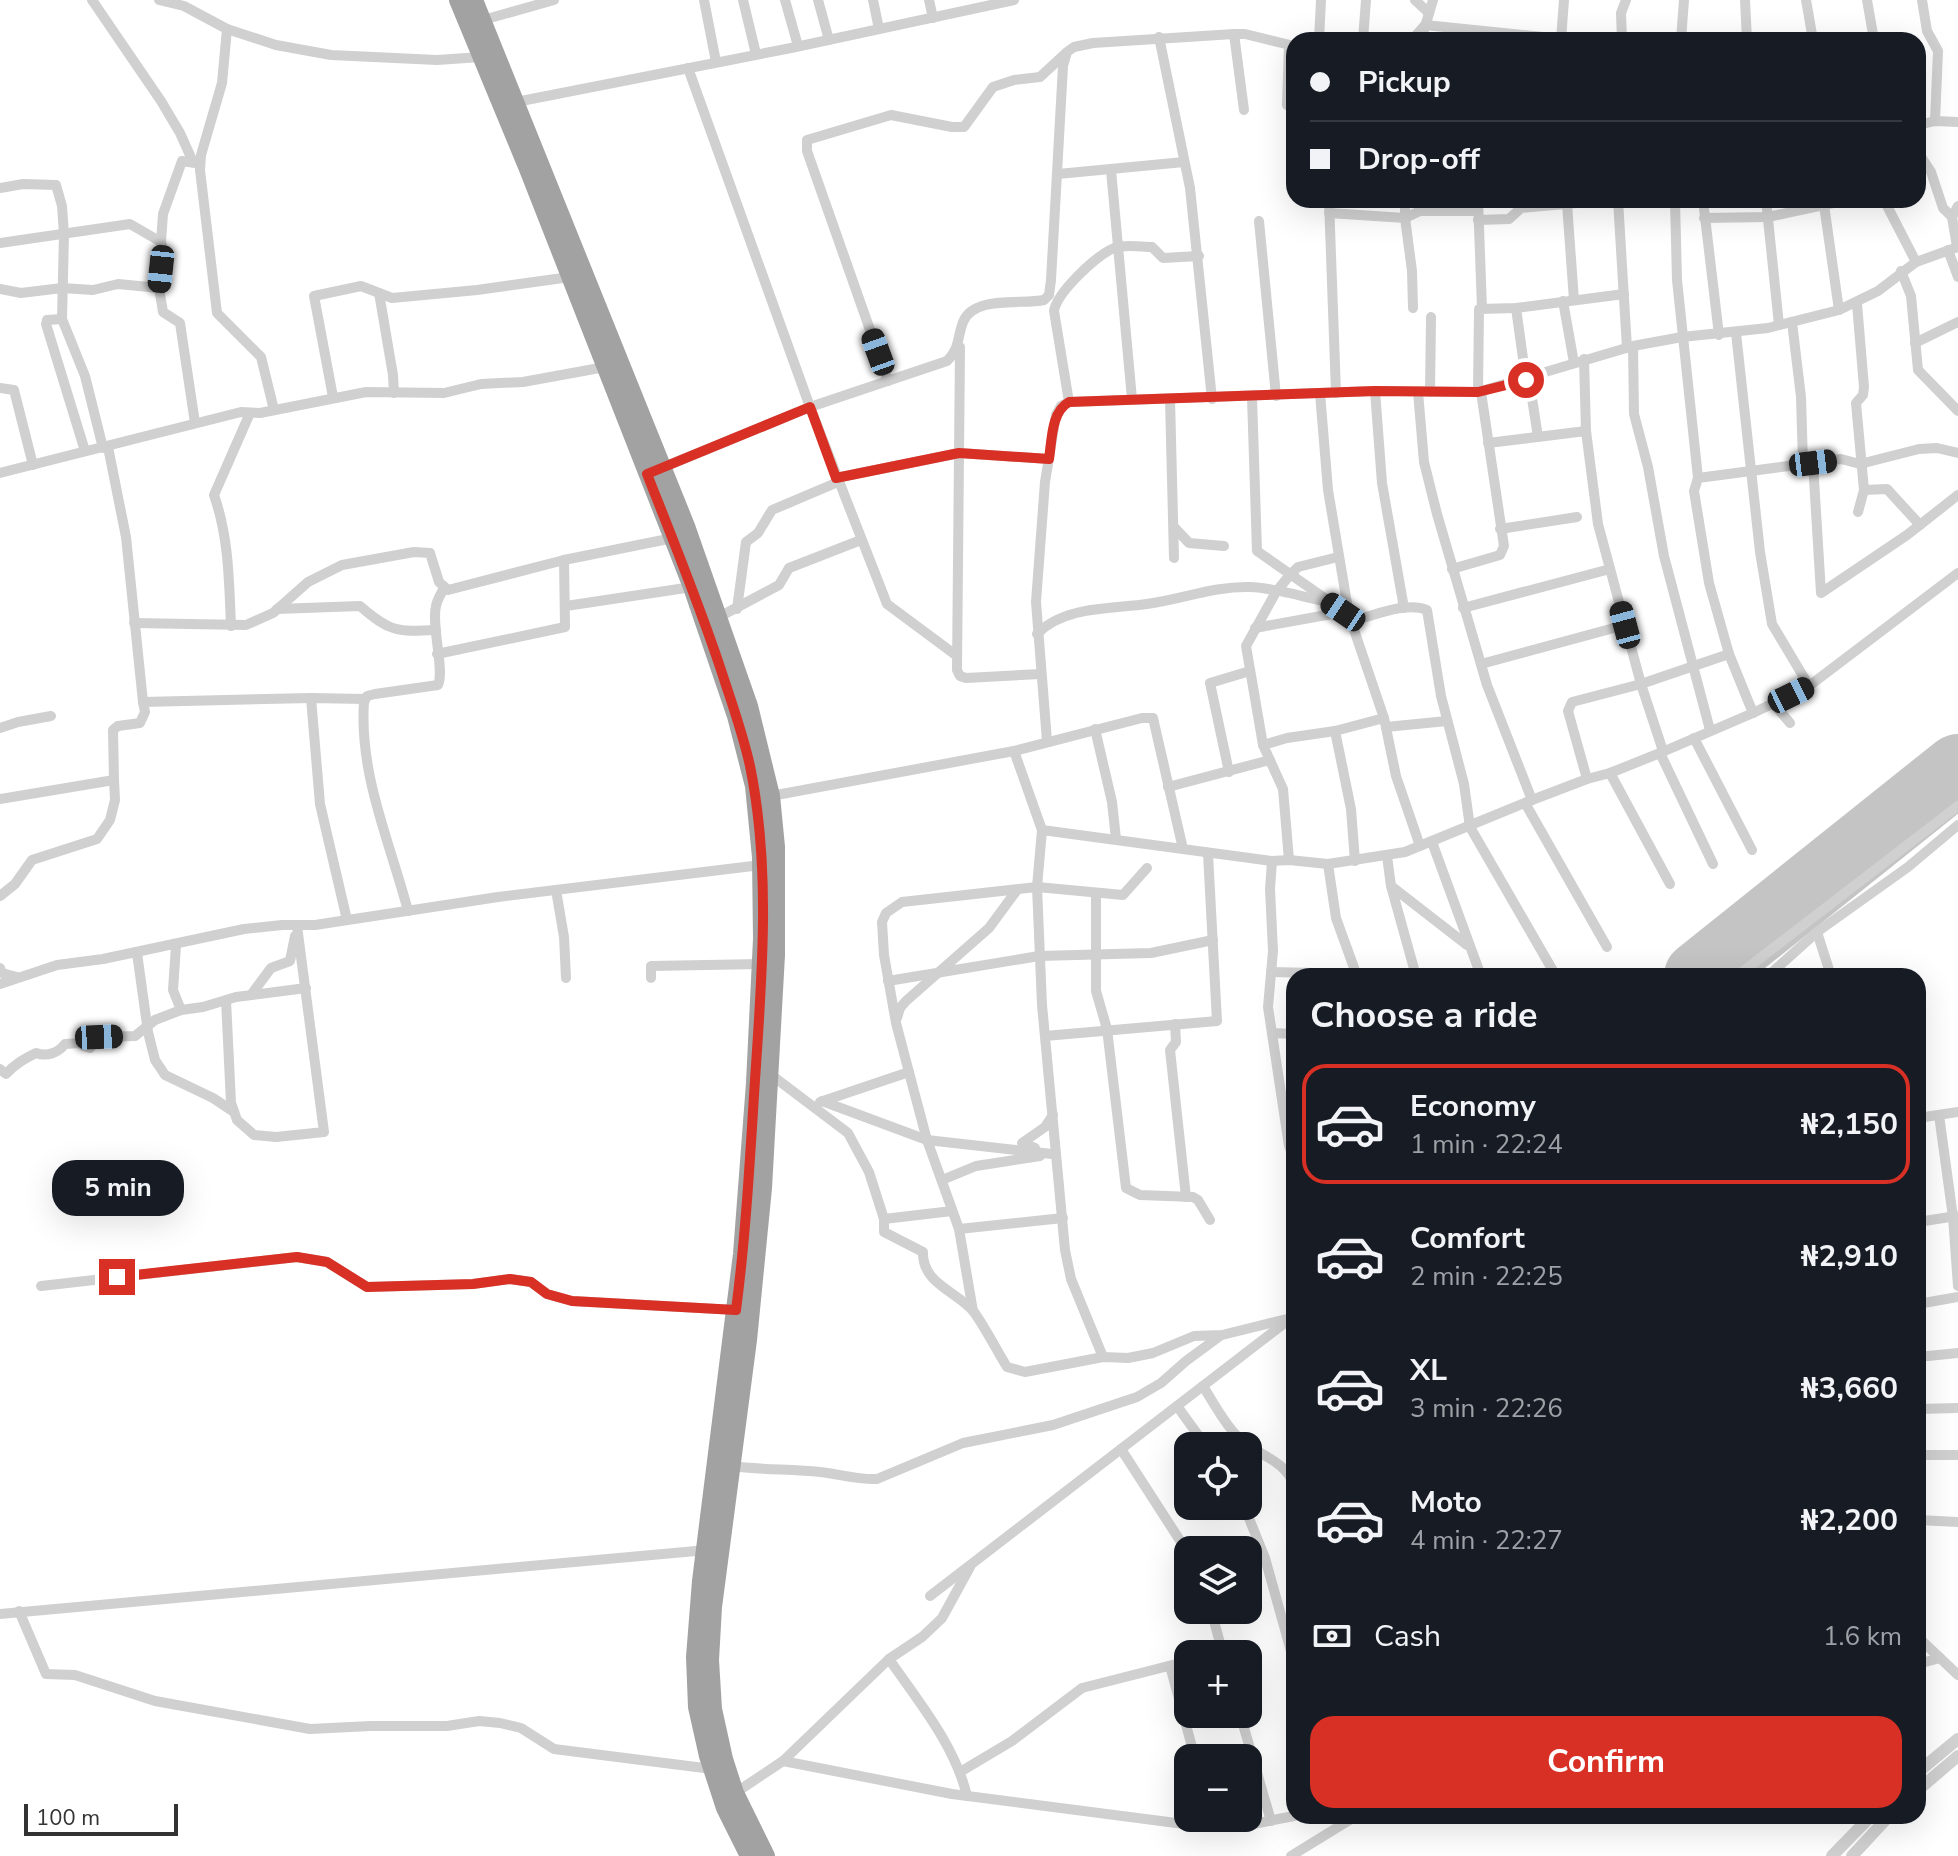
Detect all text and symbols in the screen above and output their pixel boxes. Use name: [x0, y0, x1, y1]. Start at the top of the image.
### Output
text: Pickup: [1358, 62, 1451, 103]
text: Drop-off: [1358, 139, 1480, 180]
car: [147, 244, 175, 294]
car: [859, 325, 897, 379]
route start: [1508, 362, 1544, 398]
car: [1788, 448, 1838, 478]
car: [1316, 589, 1370, 635]
car: [1607, 599, 1643, 651]
car: [1764, 674, 1818, 716]
text: Choose a ride: [1310, 991, 1538, 1040]
car: [75, 1024, 123, 1050]
text: Economy: [1410, 1086, 1536, 1127]
icon: car: [1314, 1088, 1386, 1160]
text: ₦2,150: [1801, 1104, 1898, 1145]
text: 1 min · 22:24: [1410, 1127, 1563, 1162]
callout: 5 min: [51, 1161, 183, 1217]
text: 5 min: [84, 1170, 152, 1205]
text: Comfort: [1410, 1218, 1525, 1259]
icon: car: [1314, 1220, 1386, 1292]
text: ₦2,910: [1801, 1236, 1898, 1277]
route end: [99, 1259, 135, 1295]
text: 2 min · 22:25: [1410, 1259, 1563, 1294]
text: XL: [1410, 1350, 1447, 1391]
icon: car: [1314, 1352, 1386, 1424]
text: ₦3,660: [1801, 1368, 1898, 1409]
text: 3 min · 22:26: [1410, 1391, 1563, 1426]
map controls: [1174, 1432, 1262, 1832]
button: locate: [1174, 1432, 1262, 1520]
text: Moto: [1410, 1482, 1482, 1523]
icon: car: [1314, 1484, 1386, 1556]
text: ₦2,200: [1801, 1500, 1898, 1541]
text: 4 min · 22:27: [1410, 1523, 1563, 1558]
button: layers: [1174, 1536, 1262, 1624]
icon: cash: [1310, 1614, 1354, 1658]
text: Cash: [1374, 1616, 1441, 1657]
text: 1.6 km: [1823, 1619, 1902, 1654]
button: +: [1174, 1640, 1262, 1728]
button: Confirm: [1310, 1716, 1902, 1808]
button: −: [1174, 1744, 1262, 1832]
scale bar: [24, 1800, 178, 1836]
text: 100 m: [36, 1803, 100, 1833]

